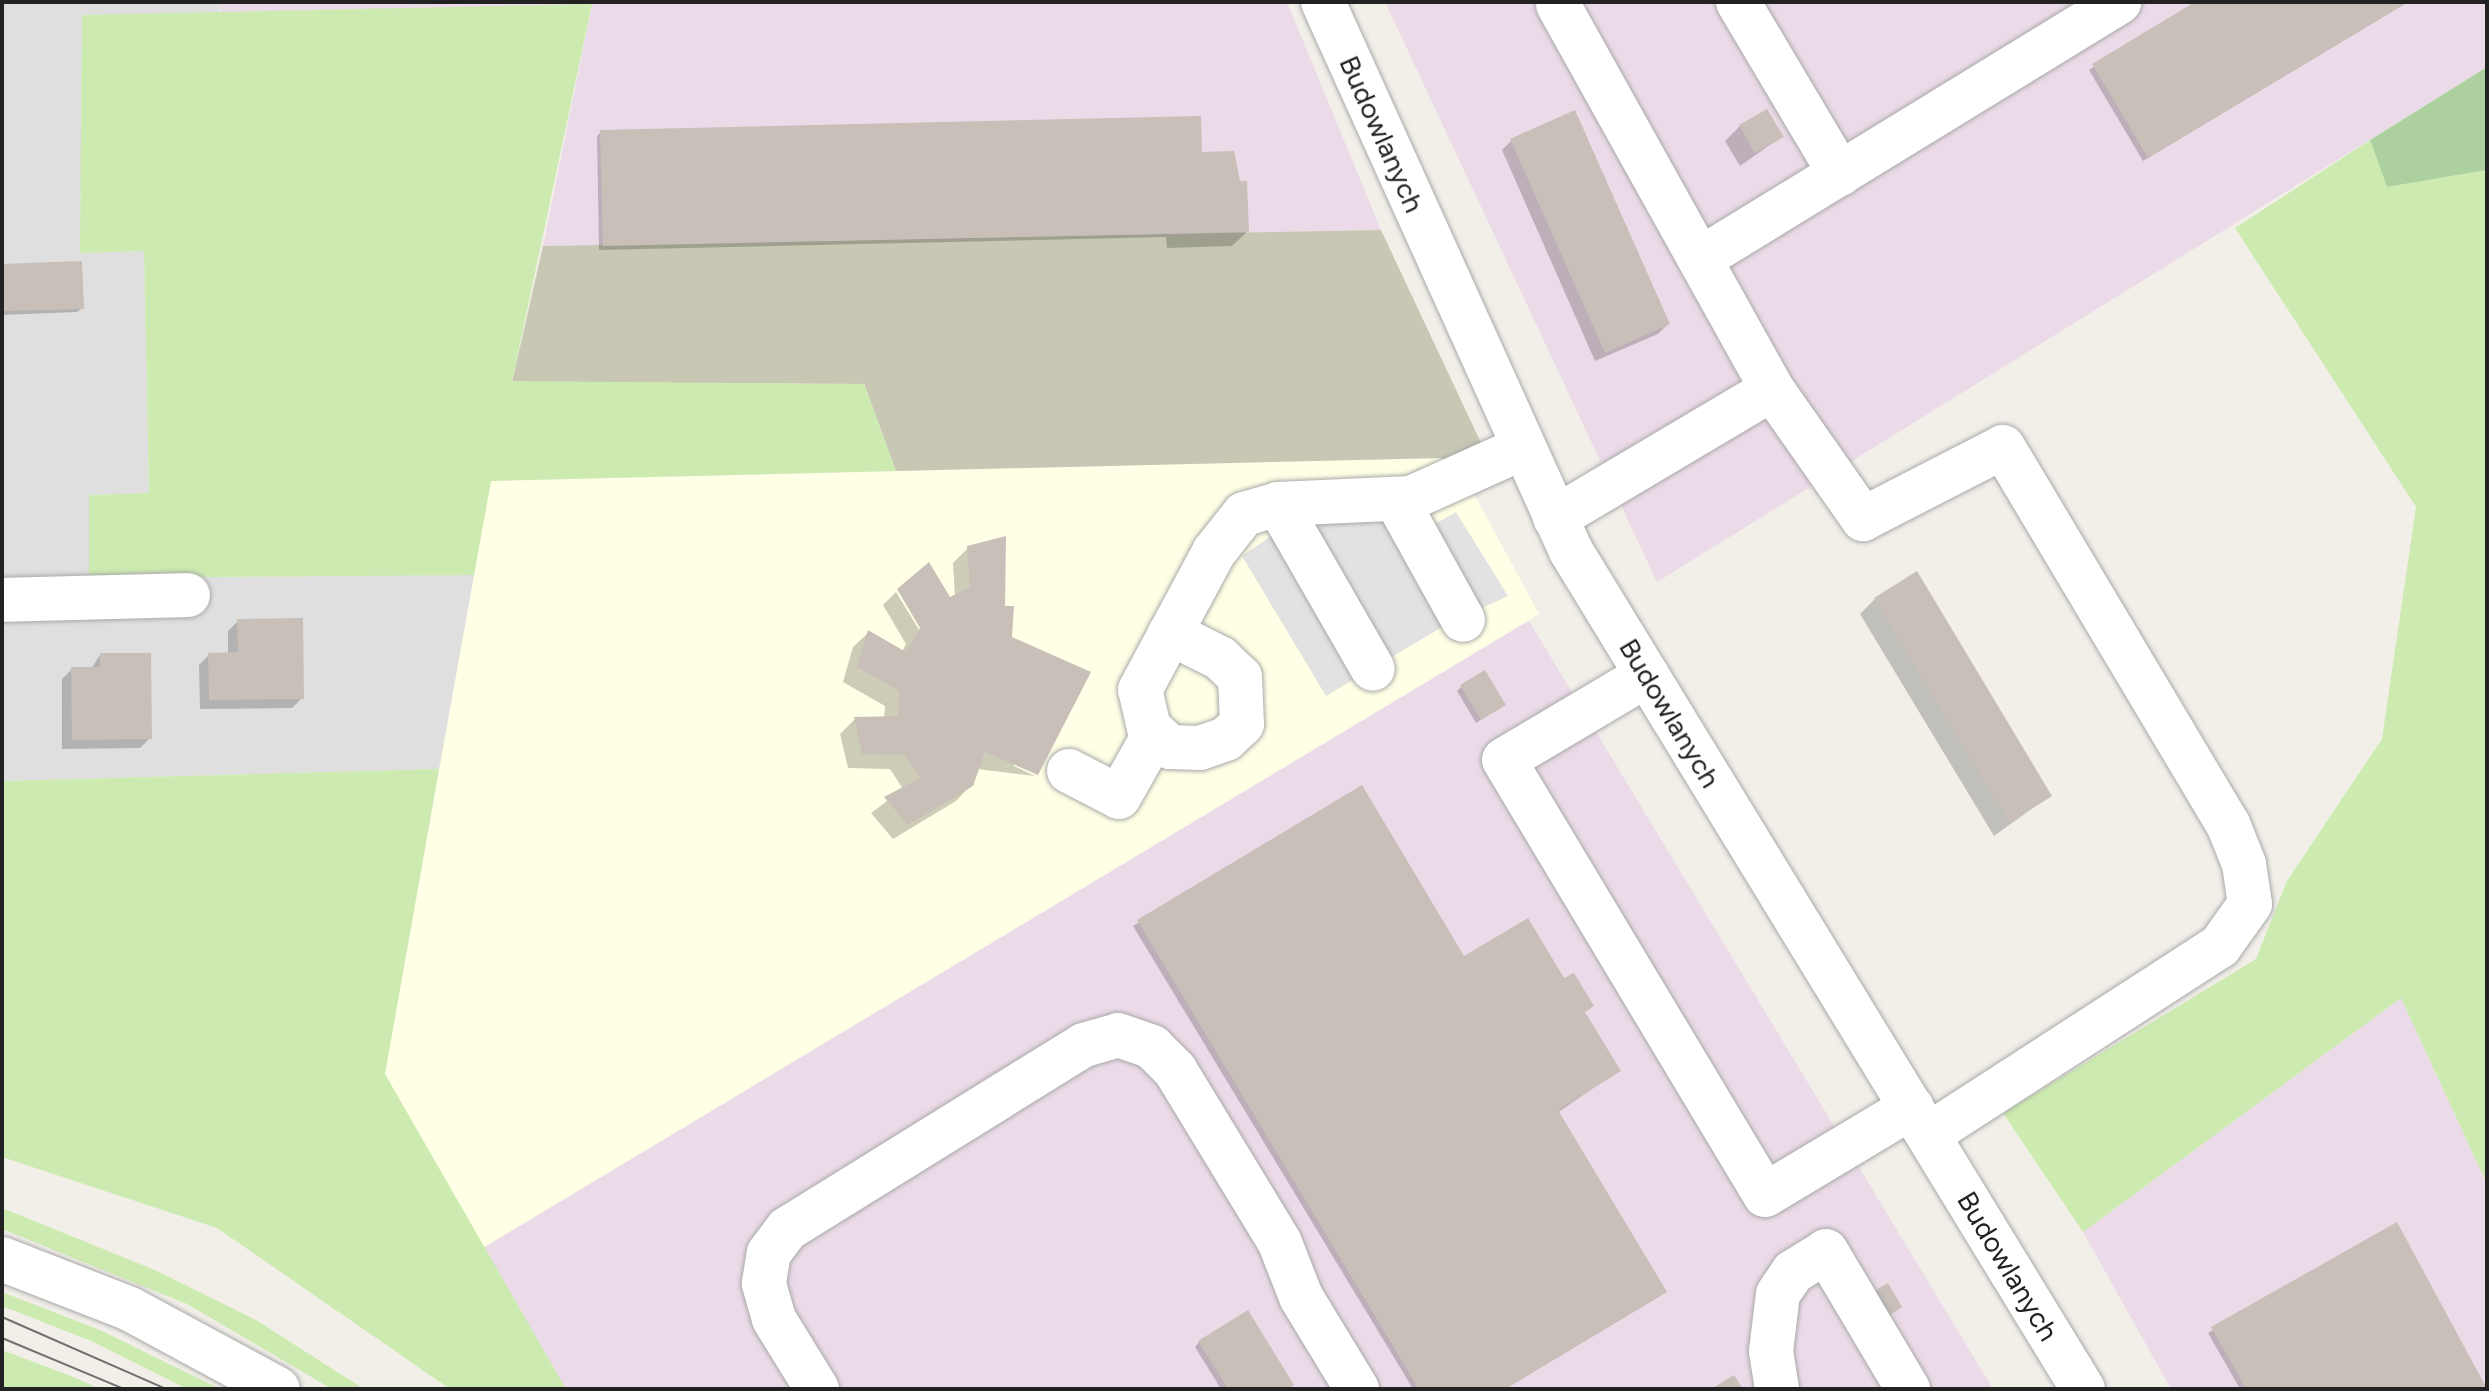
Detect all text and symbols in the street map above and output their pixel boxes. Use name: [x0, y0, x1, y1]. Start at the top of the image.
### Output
street label: Budowlanych: [1332, 50, 1432, 218]
street label: Budowlanych: [1612, 632, 1728, 794]
street label: Budowlanych: [1950, 1185, 2066, 1347]

